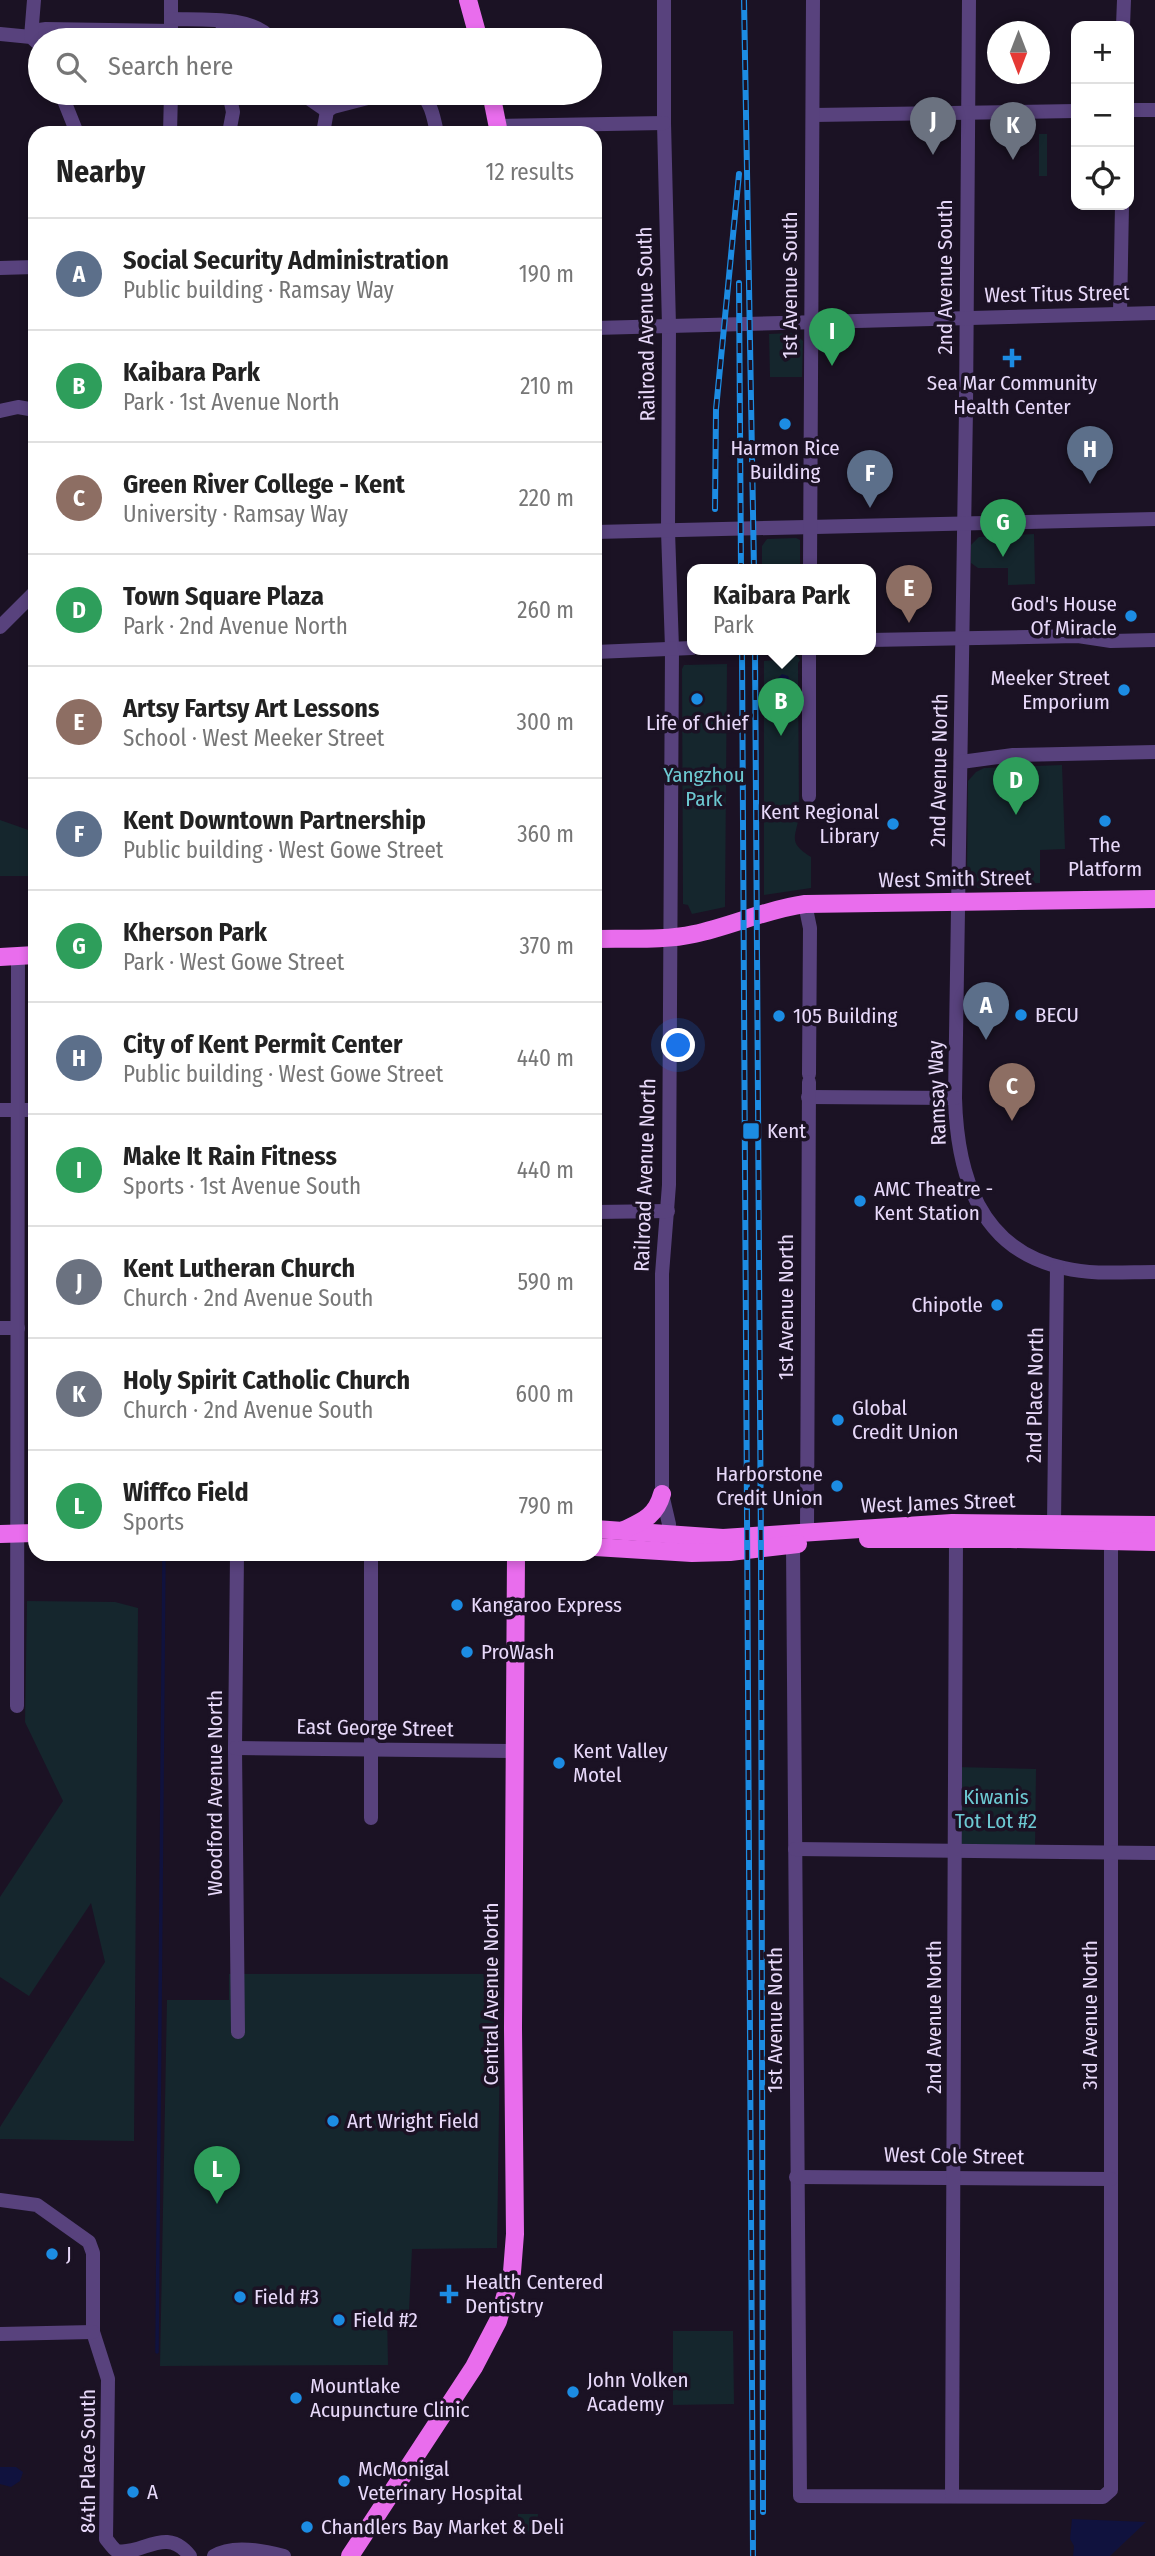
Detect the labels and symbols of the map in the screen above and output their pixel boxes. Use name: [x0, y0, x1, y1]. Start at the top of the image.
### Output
north arrow: [987, 21, 1050, 84]
pin: J: [910, 97, 956, 155]
pin: K: [990, 102, 1036, 160]
street label: 2nd Avenue South: [932, 200, 958, 354]
street label: 1st Avenue South: [777, 211, 803, 359]
street label: Railroad Avenue South: [631, 226, 661, 422]
street label: West Titus Street: [984, 280, 1130, 308]
pin: I: [809, 308, 855, 366]
marker: Sea Mar Community Health Center: [1002, 348, 1022, 368]
place label: Sea Mar Community Health Center: [927, 370, 1098, 420]
marker: Harmon Rice Building: [777, 416, 793, 432]
pin: H: [1067, 426, 1113, 484]
place label: Harmon Rice Building: [730, 435, 840, 485]
pin: F: [847, 450, 893, 508]
pin: G: [980, 499, 1026, 557]
pin: E: [886, 565, 932, 623]
place label: God's House Of Miracle: [1011, 591, 1117, 641]
marker: God's House Of Miracle: [1123, 608, 1139, 624]
place label: Meeker Street Emporium: [990, 665, 1110, 715]
pin: B: [758, 678, 804, 736]
marker: Meeker Street Emporium: [1116, 682, 1132, 698]
marker: Life of Chief: [689, 691, 705, 707]
street label: 2nd Avenue North: [925, 693, 953, 847]
place label: Life of Chief: [646, 710, 750, 736]
pin: D: [993, 757, 1039, 815]
park label: Yangzhou Park: [663, 762, 745, 812]
place label: Kent Regional Library: [761, 799, 880, 849]
marker: The Platform: [1097, 813, 1113, 829]
marker: Kent Regional Library: [885, 816, 901, 832]
place label: The Platform: [1068, 832, 1142, 882]
street label: West Smith Street: [878, 865, 1032, 893]
pin: A: [963, 982, 1009, 1040]
place label: BECU: [1035, 1002, 1079, 1028]
place label: 105 Building: [793, 1003, 898, 1029]
marker: BECU: [1013, 1007, 1029, 1023]
marker: 105 Building: [771, 1008, 787, 1024]
your location: [661, 1028, 695, 1062]
street label: Ramsay Way: [922, 1039, 952, 1146]
pin: C: [989, 1063, 1035, 1121]
street label: Railroad Avenue North: [629, 1078, 661, 1272]
place label: Kent: [767, 1118, 806, 1144]
marker: Kent: [741, 1121, 761, 1141]
place label: AMC Theatre - Kent Station: [874, 1176, 993, 1226]
marker: AMC Theatre - Kent Station: [852, 1193, 868, 1209]
street label: 1st Avenue North: [773, 1234, 799, 1380]
place label: Chipotle: [911, 1292, 983, 1318]
marker: Chipotle: [989, 1297, 1005, 1313]
street label: 2nd Place North: [1021, 1327, 1049, 1463]
place label: Global Credit Union: [852, 1395, 959, 1445]
marker: Global Credit Union: [830, 1412, 846, 1428]
place label: Harborstone Credit Union: [715, 1461, 823, 1511]
marker: Harborstone Credit Union: [829, 1478, 845, 1494]
street label: West James Street: [860, 1487, 1016, 1519]
place label: Kangaroo Express: [471, 1592, 622, 1618]
marker: Kangaroo Express: [449, 1597, 465, 1613]
place label: ProWash: [481, 1639, 555, 1665]
marker: ProWash: [459, 1644, 475, 1660]
street label: Woodford Avenue North: [202, 1690, 228, 1896]
street label: East George Street: [296, 1714, 454, 1742]
place label: Kent Valley Motel: [573, 1738, 668, 1788]
marker: Kent Valley Motel: [551, 1755, 567, 1771]
park label: Kiwanis Tot Lot #2: [955, 1784, 1037, 1834]
street label: Central Avenue North: [478, 1903, 504, 2085]
street label: 2nd Avenue North: [921, 1940, 947, 2094]
street label: 3rd Avenue North: [1077, 1940, 1103, 2090]
street label: 1st Avenue North: [762, 1947, 788, 2093]
place label: Art Wright Field: [347, 2108, 479, 2134]
marker: Art Wright Field: [325, 2113, 341, 2129]
street label: West Cole Street: [884, 2142, 1025, 2170]
pin: L: [194, 2146, 240, 2204]
place label: J: [66, 2241, 72, 2267]
marker: J: [44, 2246, 60, 2262]
place label: Health Centered Dentistry: [465, 2269, 603, 2319]
place label: Field #3: [254, 2284, 319, 2310]
marker: Health Centered Dentistry: [439, 2284, 459, 2304]
marker: Field #3: [232, 2289, 248, 2305]
place label: Field #2: [353, 2307, 418, 2333]
marker: Field #2: [331, 2312, 347, 2328]
place label: John Volken Academy: [587, 2367, 689, 2417]
place label: Mountlake Acupuncture Clinic: [310, 2373, 470, 2423]
marker: John Volken Academy: [565, 2384, 581, 2400]
street label: 84th Place South: [75, 2389, 101, 2533]
marker: Mountlake Acupuncture Clinic: [288, 2390, 304, 2406]
place label: McMonigal Veterinary Hospital: [358, 2456, 523, 2506]
marker: McMonigal Veterinary Hospital: [336, 2473, 352, 2489]
place label: A: [147, 2479, 158, 2505]
marker: A: [125, 2484, 141, 2500]
place label: Chandlers Bay Market & Deli: [321, 2514, 564, 2540]
marker: Chandlers Bay Market & Deli: [299, 2519, 315, 2535]

